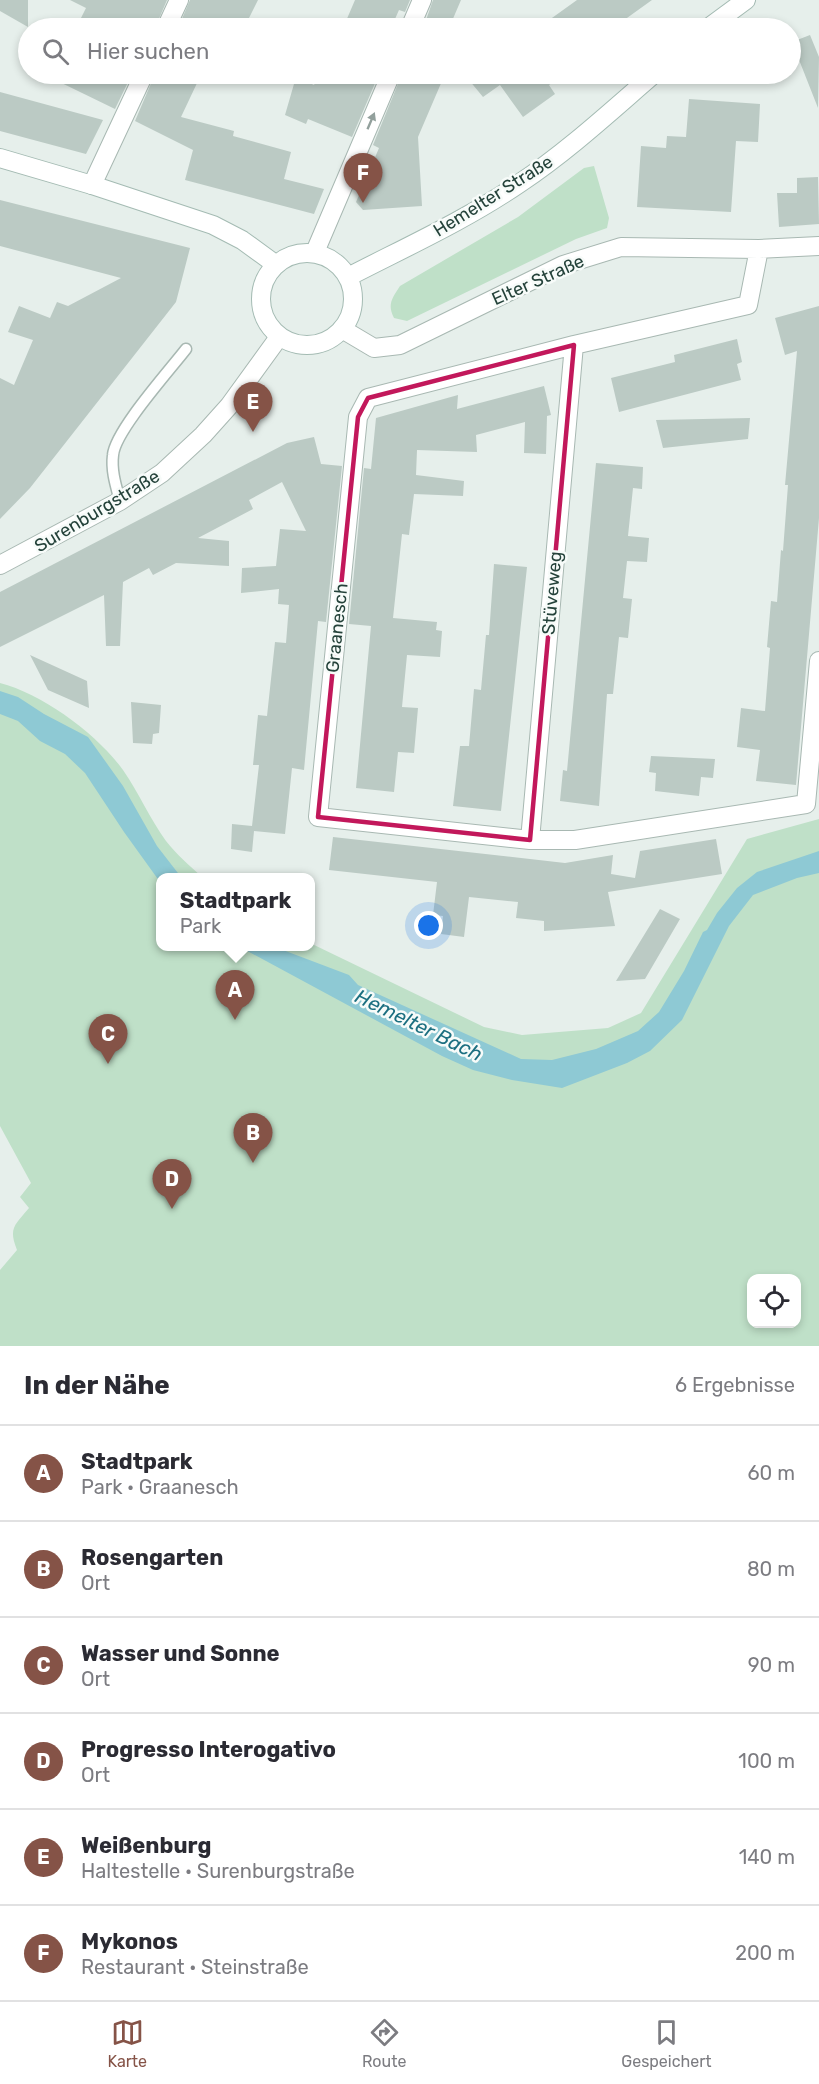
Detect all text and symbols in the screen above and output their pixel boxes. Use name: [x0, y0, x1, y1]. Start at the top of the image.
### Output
search box: [18, 18, 801, 84]
icon: search: [39, 35, 72, 68]
text: Hier suchen: [87, 38, 209, 65]
one-way arrow: [367, 112, 376, 130]
street label: Hemelter Straße: [429, 150, 557, 242]
pin: F: [344, 154, 382, 203]
street label: Elter Straße: [488, 250, 588, 310]
pin: E: [234, 382, 272, 432]
street label: Surenburgstraße: [30, 465, 164, 557]
street label: Stüveweg: [537, 550, 567, 636]
street label: Graanesch: [321, 582, 353, 674]
popup: [156, 873, 315, 951]
text: Stadtpark: [180, 887, 291, 914]
your location: [414, 911, 443, 940]
text: Park: [180, 914, 221, 938]
pin: A: [216, 970, 254, 1020]
water label: Hemelter Bach: [351, 984, 487, 1066]
pin: C: [88, 1014, 128, 1064]
pin: B: [234, 1114, 272, 1163]
pin: D: [152, 1160, 192, 1209]
map controls: [747, 1274, 801, 1328]
button: locate: [747, 1274, 801, 1328]
text: In der Nähe: [24, 1370, 170, 1401]
text: 6 Ergebnisse: [675, 1373, 795, 1397]
text: Stadtpark: [81, 1448, 193, 1475]
text: A: [36, 1461, 51, 1485]
text: 60 m: [748, 1461, 795, 1485]
text: Park · Graanesch: [81, 1475, 239, 1499]
text: Rosengarten: [81, 1544, 223, 1571]
text: B: [36, 1557, 51, 1581]
text: 80 m: [747, 1557, 795, 1581]
text: Ort: [81, 1571, 110, 1595]
text: Wasser und Sonne: [81, 1640, 280, 1667]
text: C: [36, 1653, 51, 1677]
text: 90 m: [748, 1653, 795, 1677]
text: Ort: [81, 1667, 110, 1691]
text: Progresso Interogativo: [81, 1736, 336, 1763]
text: D: [36, 1749, 51, 1773]
text: 100 m: [738, 1749, 795, 1773]
text: Ort: [81, 1763, 110, 1787]
text: Weißenburg: [81, 1832, 211, 1859]
text: E: [37, 1845, 50, 1869]
text: 140 m: [739, 1845, 795, 1869]
text: Haltestelle · Surenburgstraße: [81, 1859, 355, 1883]
text: Mykonos: [81, 1928, 178, 1955]
text: F: [37, 1941, 50, 1965]
text: 200 m: [735, 1941, 795, 1965]
text: Restaurant · Steinstraße: [81, 1955, 309, 1979]
tab: Karte: [107, 2016, 147, 2071]
tab: Route: [362, 2016, 406, 2071]
tab: Gespeichert: [621, 2016, 712, 2071]

